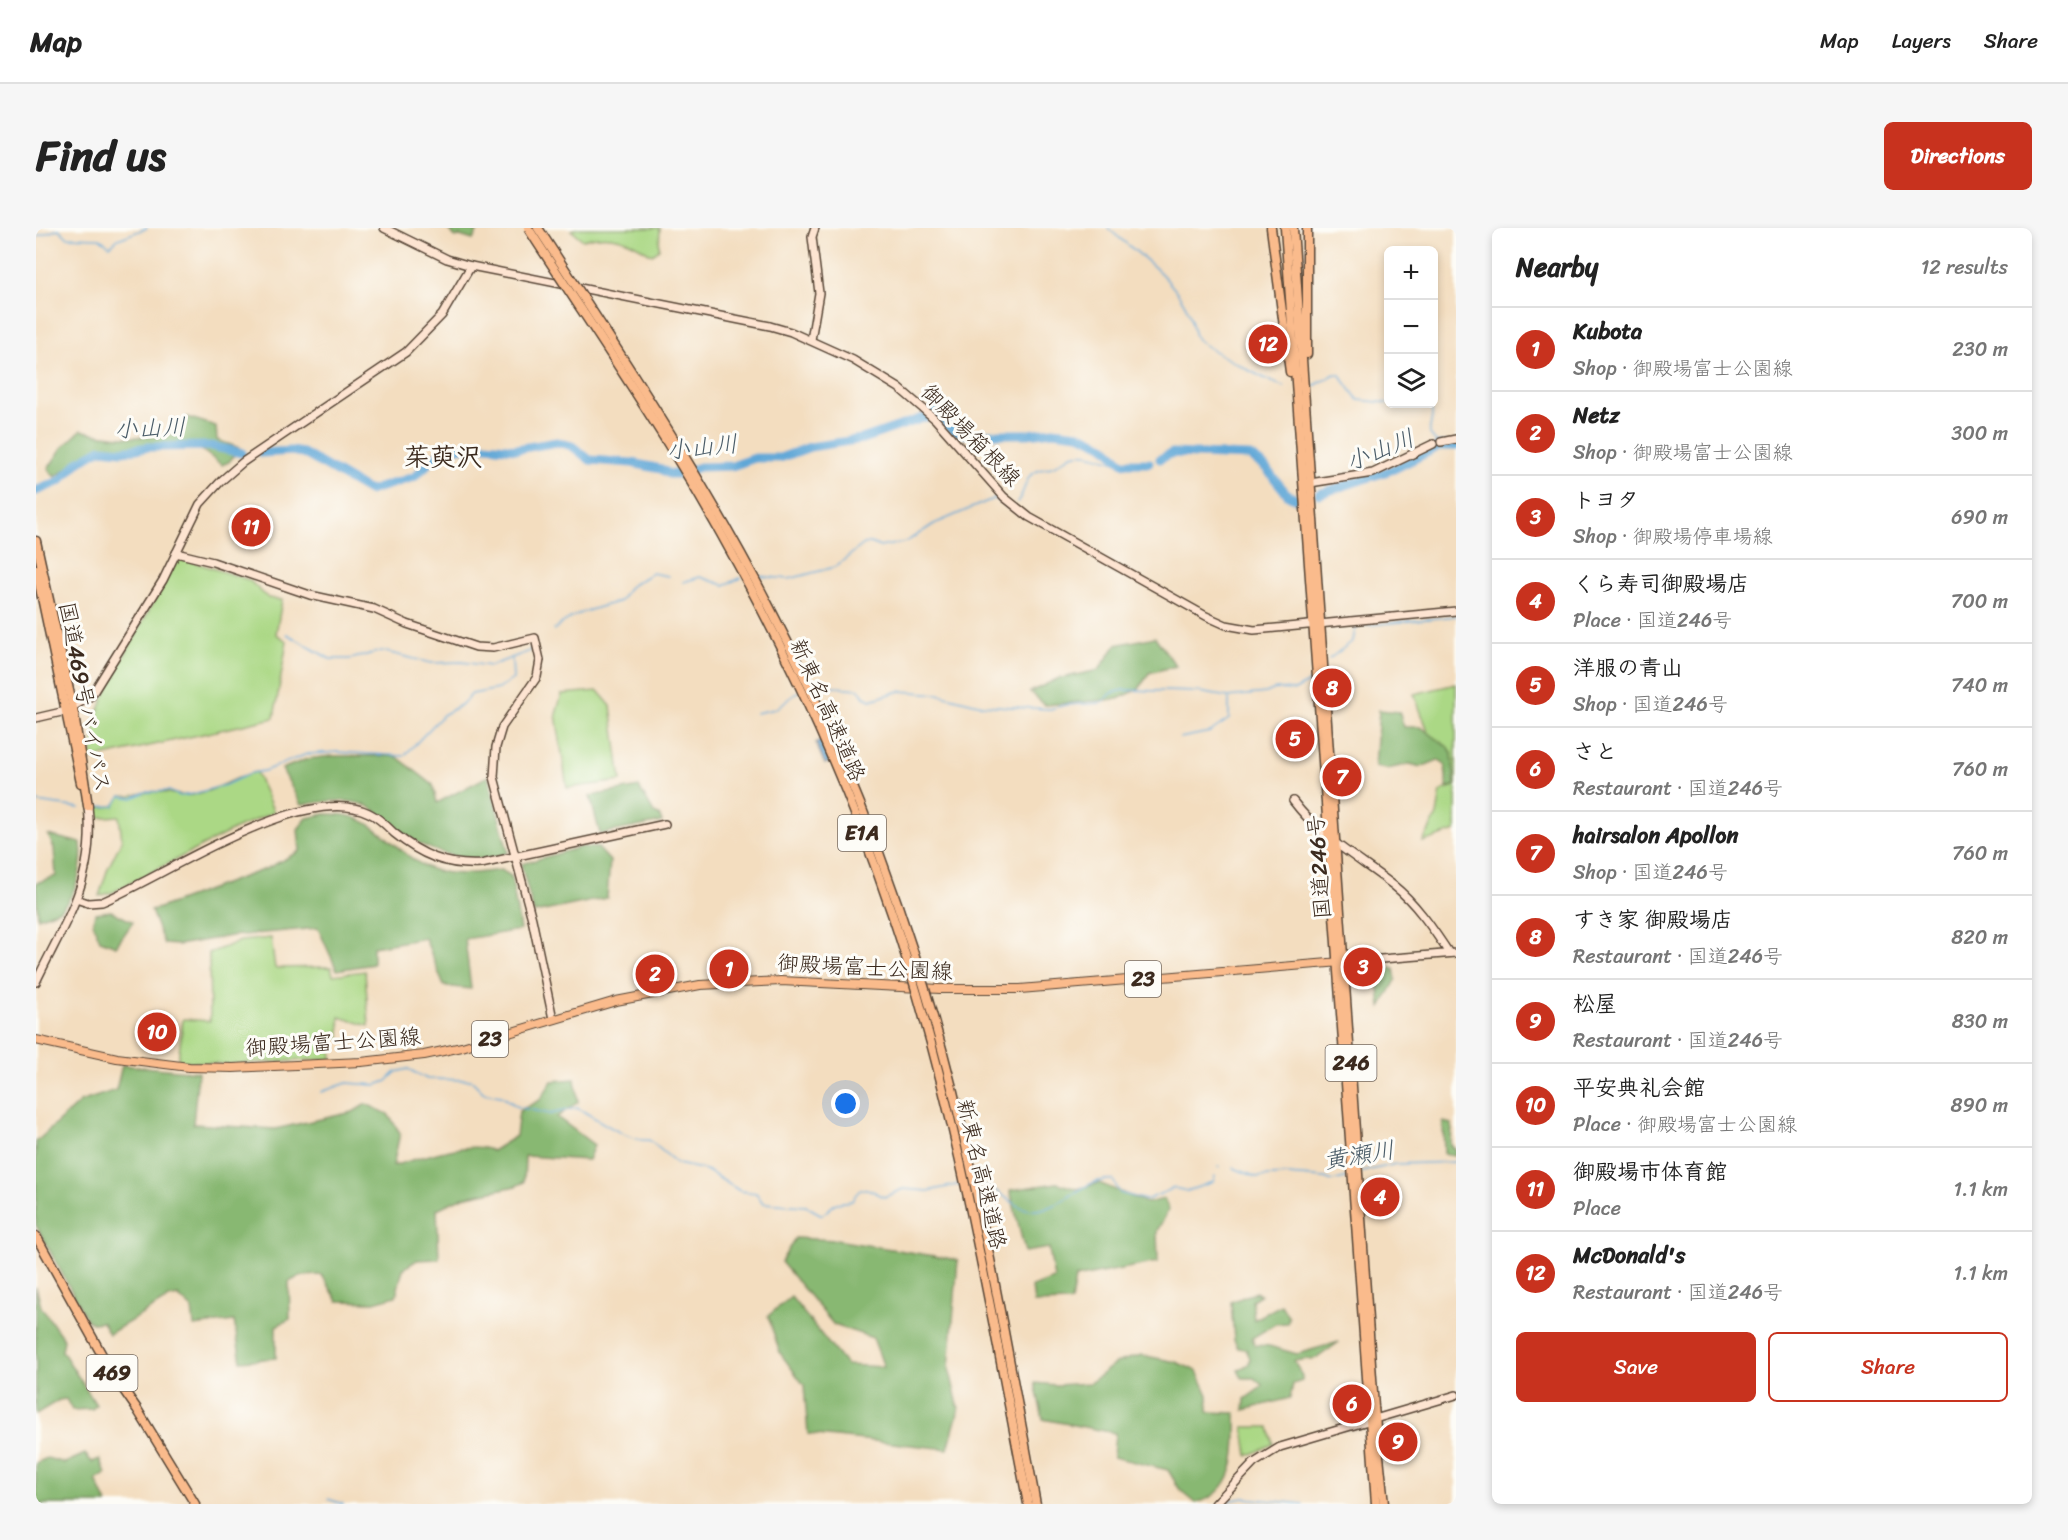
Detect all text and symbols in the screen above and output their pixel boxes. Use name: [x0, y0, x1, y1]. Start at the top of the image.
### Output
text: Map: [30, 17, 82, 66]
text: Map: [1820, 22, 1859, 60]
text: Layers: [1892, 22, 1951, 60]
text: Share: [1984, 22, 2038, 60]
text: Find us: [36, 119, 166, 193]
button: Directions: [1884, 122, 2032, 190]
text: Nearby: [1516, 244, 1598, 290]
map controls: [1384, 246, 1438, 408]
button: +: [1384, 246, 1438, 300]
text: 12 results: [1921, 250, 2008, 285]
button: −: [1384, 300, 1438, 354]
text: Kubota: [1573, 312, 1642, 351]
pin: 12: [1248, 322, 1288, 366]
text: 1: [1531, 332, 1540, 367]
text: 230 m: [1952, 332, 2008, 367]
text: Shop · 御殿場富士公園線: [1573, 351, 1793, 386]
button: layers: [1384, 354, 1438, 408]
street label: 御殿場箱根線: [911, 374, 1031, 496]
text: Netz: [1573, 396, 1620, 435]
water label: 小山川: [113, 406, 187, 450]
text: 2: [1530, 416, 1541, 451]
text: 300 m: [1951, 416, 2008, 451]
water label: 小山川: [1339, 417, 1421, 483]
water label: 小山川: [664, 422, 740, 472]
district label: 茱萸沢: [404, 434, 482, 480]
text: Shop · 御殿場富士公園線: [1573, 435, 1793, 470]
text: トヨタ: [1573, 480, 1639, 519]
text: 3: [1530, 500, 1541, 535]
text: 690 m: [1951, 500, 2008, 535]
pin: 11: [232, 504, 270, 550]
text: Shop · 御殿場停車場線: [1573, 519, 1773, 554]
text: くら寿司御殿場店: [1573, 564, 1749, 603]
text: 4: [1529, 584, 1542, 619]
text: 700 m: [1951, 584, 2008, 619]
street label: 国道469号バイパス: [47, 598, 123, 796]
text: Place · 国道246号: [1573, 603, 1732, 638]
street label: 新東名高速道路: [779, 632, 877, 788]
text: 洋服の青山: [1573, 648, 1683, 687]
pin: 8: [1312, 666, 1352, 710]
text: 5: [1529, 668, 1542, 703]
text: 740 m: [1951, 668, 2008, 703]
text: Shop · 国道246号: [1573, 687, 1728, 722]
pin: 5: [1276, 716, 1314, 762]
text: さと: [1573, 732, 1617, 771]
text: 6: [1530, 752, 1541, 787]
text: 760 m: [1952, 752, 2008, 787]
pin: 7: [1322, 754, 1362, 800]
text: Restaurant · 国道246号: [1573, 771, 1783, 806]
street label: 国道246号: [1296, 813, 1342, 921]
road number: E1A: [838, 815, 886, 851]
text: hairsalon Apollon: [1573, 816, 1738, 855]
text: 7: [1530, 836, 1541, 871]
text: 760 m: [1952, 836, 2008, 871]
text: Shop · 国道246号: [1573, 855, 1728, 890]
text: すき家 御殿場店: [1573, 900, 1733, 939]
text: 8: [1529, 920, 1542, 955]
text: 820 m: [1951, 920, 2008, 955]
text: Restaurant · 国道246号: [1573, 939, 1783, 974]
street label: 御殿場富士公園線: [776, 943, 954, 991]
pin: 3: [1344, 944, 1382, 990]
pin: 1: [710, 946, 748, 992]
pin: 2: [636, 952, 674, 996]
road number: 23: [1125, 961, 1161, 997]
text: 松屋: [1573, 984, 1617, 1023]
text: 9: [1529, 1004, 1542, 1039]
text: 830 m: [1952, 1004, 2008, 1039]
pin: 10: [138, 1010, 176, 1054]
street label: 御殿場富士公園線: [244, 1016, 422, 1068]
road number: 23: [472, 1021, 508, 1057]
text: Restaurant · 国道246号: [1573, 1023, 1783, 1058]
road number: 246: [1326, 1045, 1376, 1081]
text: 平安典礼会館: [1573, 1068, 1705, 1107]
text: 10: [1525, 1088, 1546, 1123]
text: 890 m: [1950, 1088, 2008, 1123]
your location: [831, 1089, 860, 1118]
street label: 新東名高速道路: [946, 1095, 1018, 1253]
text: Place · 御殿場富士公園線: [1573, 1107, 1797, 1142]
water label: 黄瀬川: [1320, 1129, 1398, 1181]
text: 御殿場市体育館: [1573, 1152, 1727, 1191]
text: 11: [1527, 1172, 1544, 1207]
text: 1.1 km: [1954, 1172, 2008, 1207]
pin: 4: [1360, 1174, 1400, 1220]
text: Place: [1573, 1191, 1621, 1226]
text: McDonald's: [1573, 1236, 1685, 1275]
text: 12: [1525, 1256, 1546, 1291]
text: 1.1 km: [1954, 1256, 2008, 1291]
text: Restaurant · 国道246号: [1573, 1275, 1783, 1310]
button: Save: [1516, 1332, 1756, 1402]
button: Share: [1768, 1332, 2008, 1402]
road number: 469: [86, 1355, 137, 1391]
pin: 6: [1332, 1382, 1372, 1426]
pin: 9: [1378, 1420, 1418, 1464]

